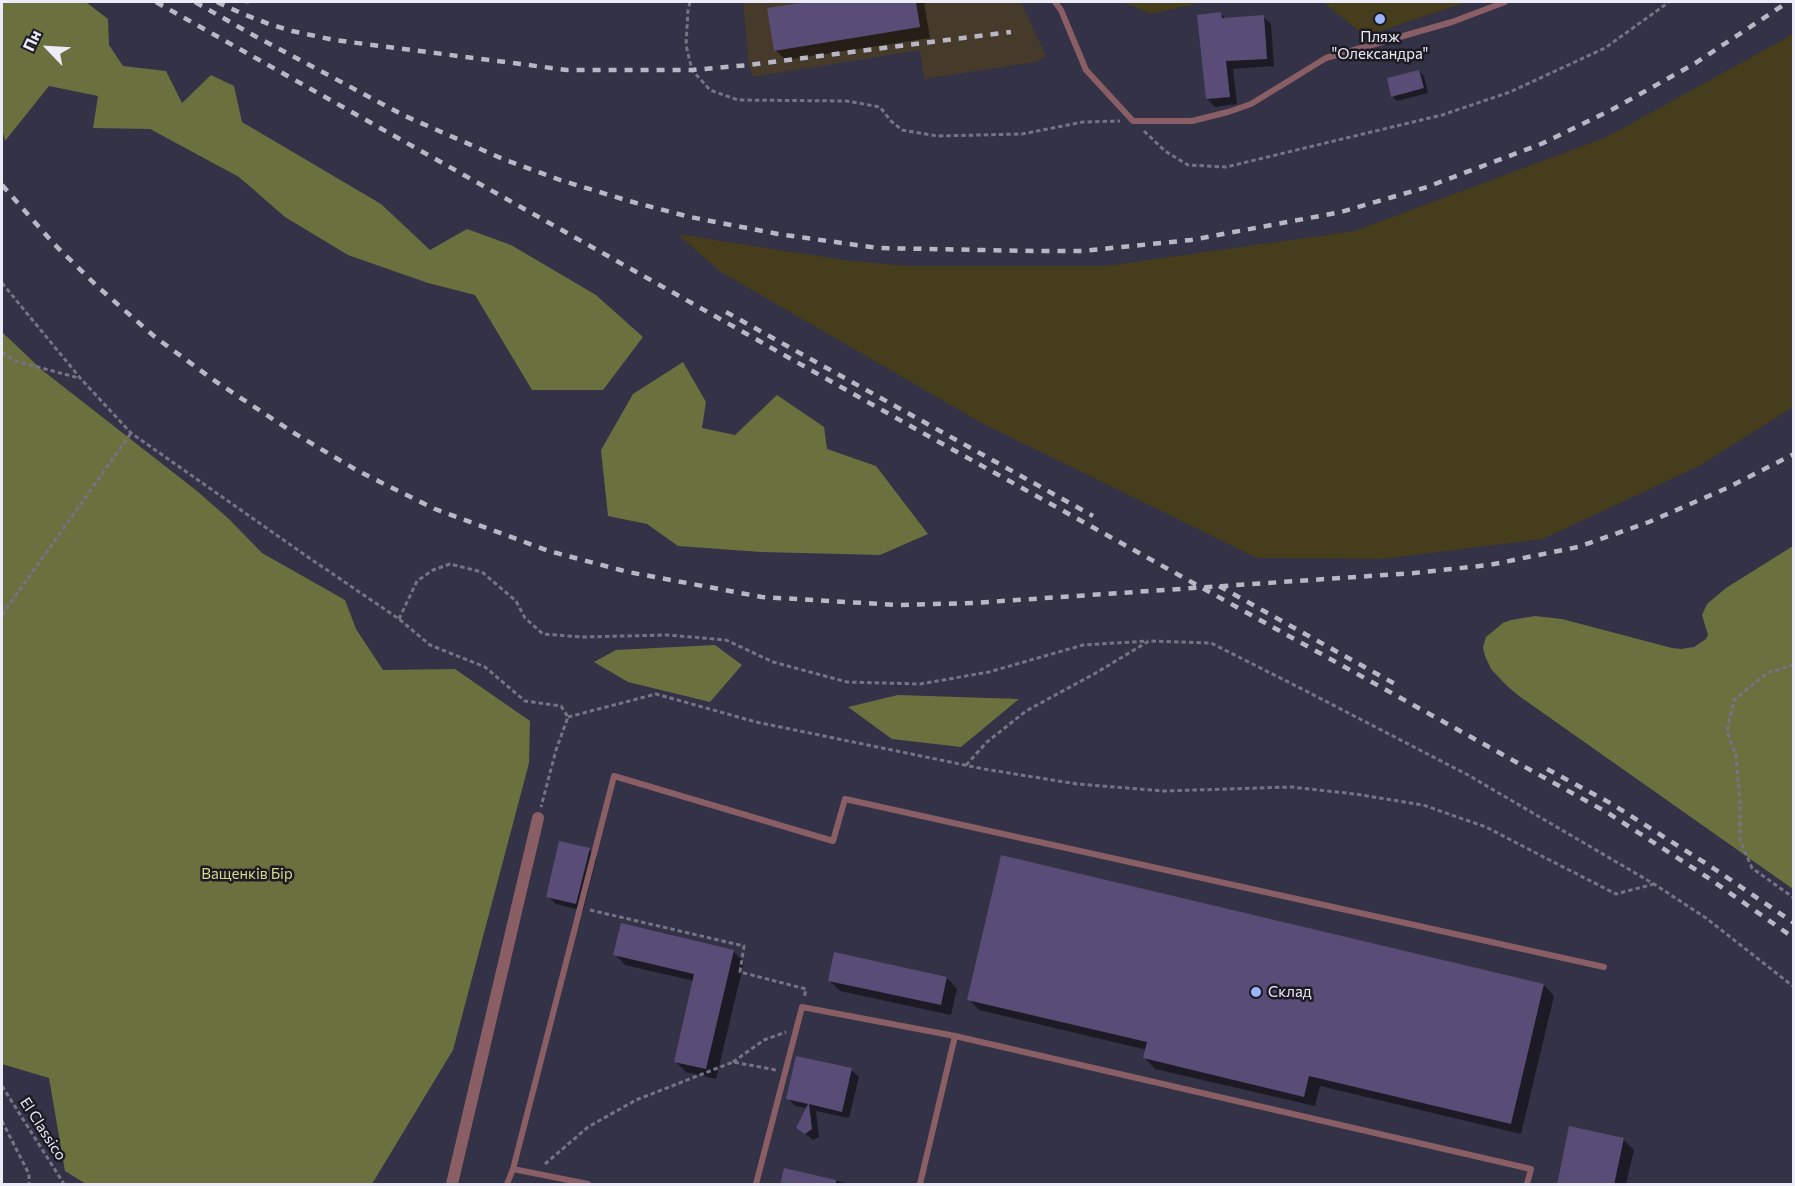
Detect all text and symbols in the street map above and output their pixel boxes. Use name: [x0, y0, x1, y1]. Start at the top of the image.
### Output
marker: Пляж "Олександра": [1373, 12, 1387, 26]
north arrow: [18, 18, 78, 78]
text: Пн: [18, 27, 44, 54]
place label: Пляж "Олександра": [1332, 28, 1428, 63]
park label: Ващенків Бір: [201, 865, 293, 883]
place label: Склад: [1268, 983, 1312, 1001]
marker: Склад: [1249, 985, 1263, 999]
street label: El Classico: [16, 1094, 70, 1164]

